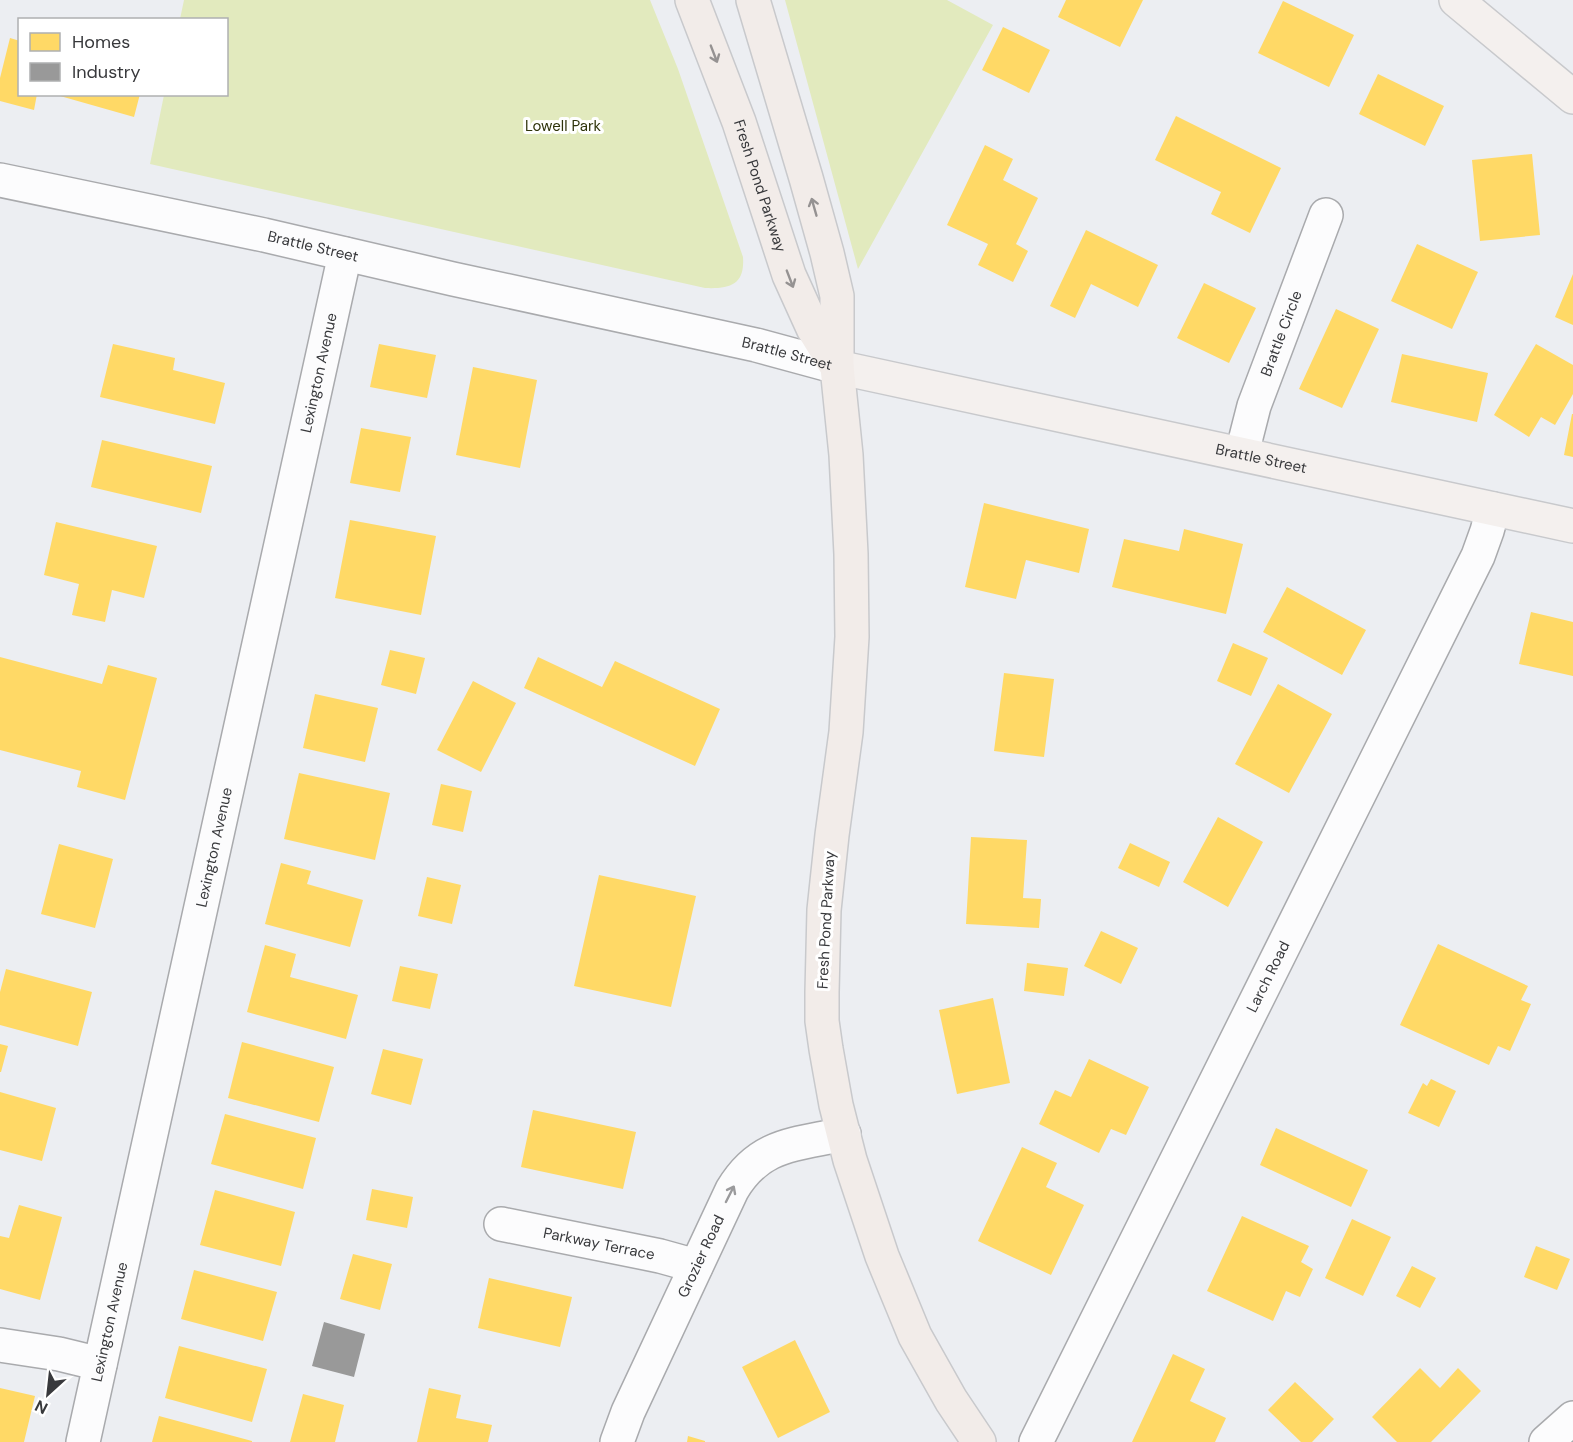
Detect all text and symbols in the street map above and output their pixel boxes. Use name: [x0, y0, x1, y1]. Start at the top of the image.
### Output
legend: [18, 18, 228, 96]
text: Homes: [72, 30, 130, 54]
one-way arrow: [709, 45, 720, 63]
text: Industry: [72, 60, 141, 84]
park label: Lowell Park: [525, 116, 602, 136]
street label: Fresh Pond Parkway: [729, 117, 791, 255]
one-way arrow: [808, 197, 819, 216]
street label: Brattle Street: [266, 226, 361, 267]
one-way arrow: [786, 269, 797, 287]
street label: Brattle Circle: [1256, 288, 1307, 379]
street label: Lexington Avenue: [296, 311, 342, 434]
street label: Brattle Street: [740, 332, 835, 375]
street label: Brattle Street: [1214, 439, 1309, 478]
street label: Lexington Avenue: [191, 786, 237, 909]
street label: Fresh Pond Parkway: [812, 850, 840, 990]
street label: Larch Road: [1242, 938, 1294, 1016]
one-way arrow: [725, 1186, 736, 1204]
street label: Grozier Road: [673, 1212, 729, 1301]
street label: Parkway Terrace: [542, 1223, 656, 1265]
street label: Lexington Avenue: [87, 1260, 132, 1384]
north arrow: [18, 1364, 78, 1424]
text: N: [31, 1395, 51, 1419]

